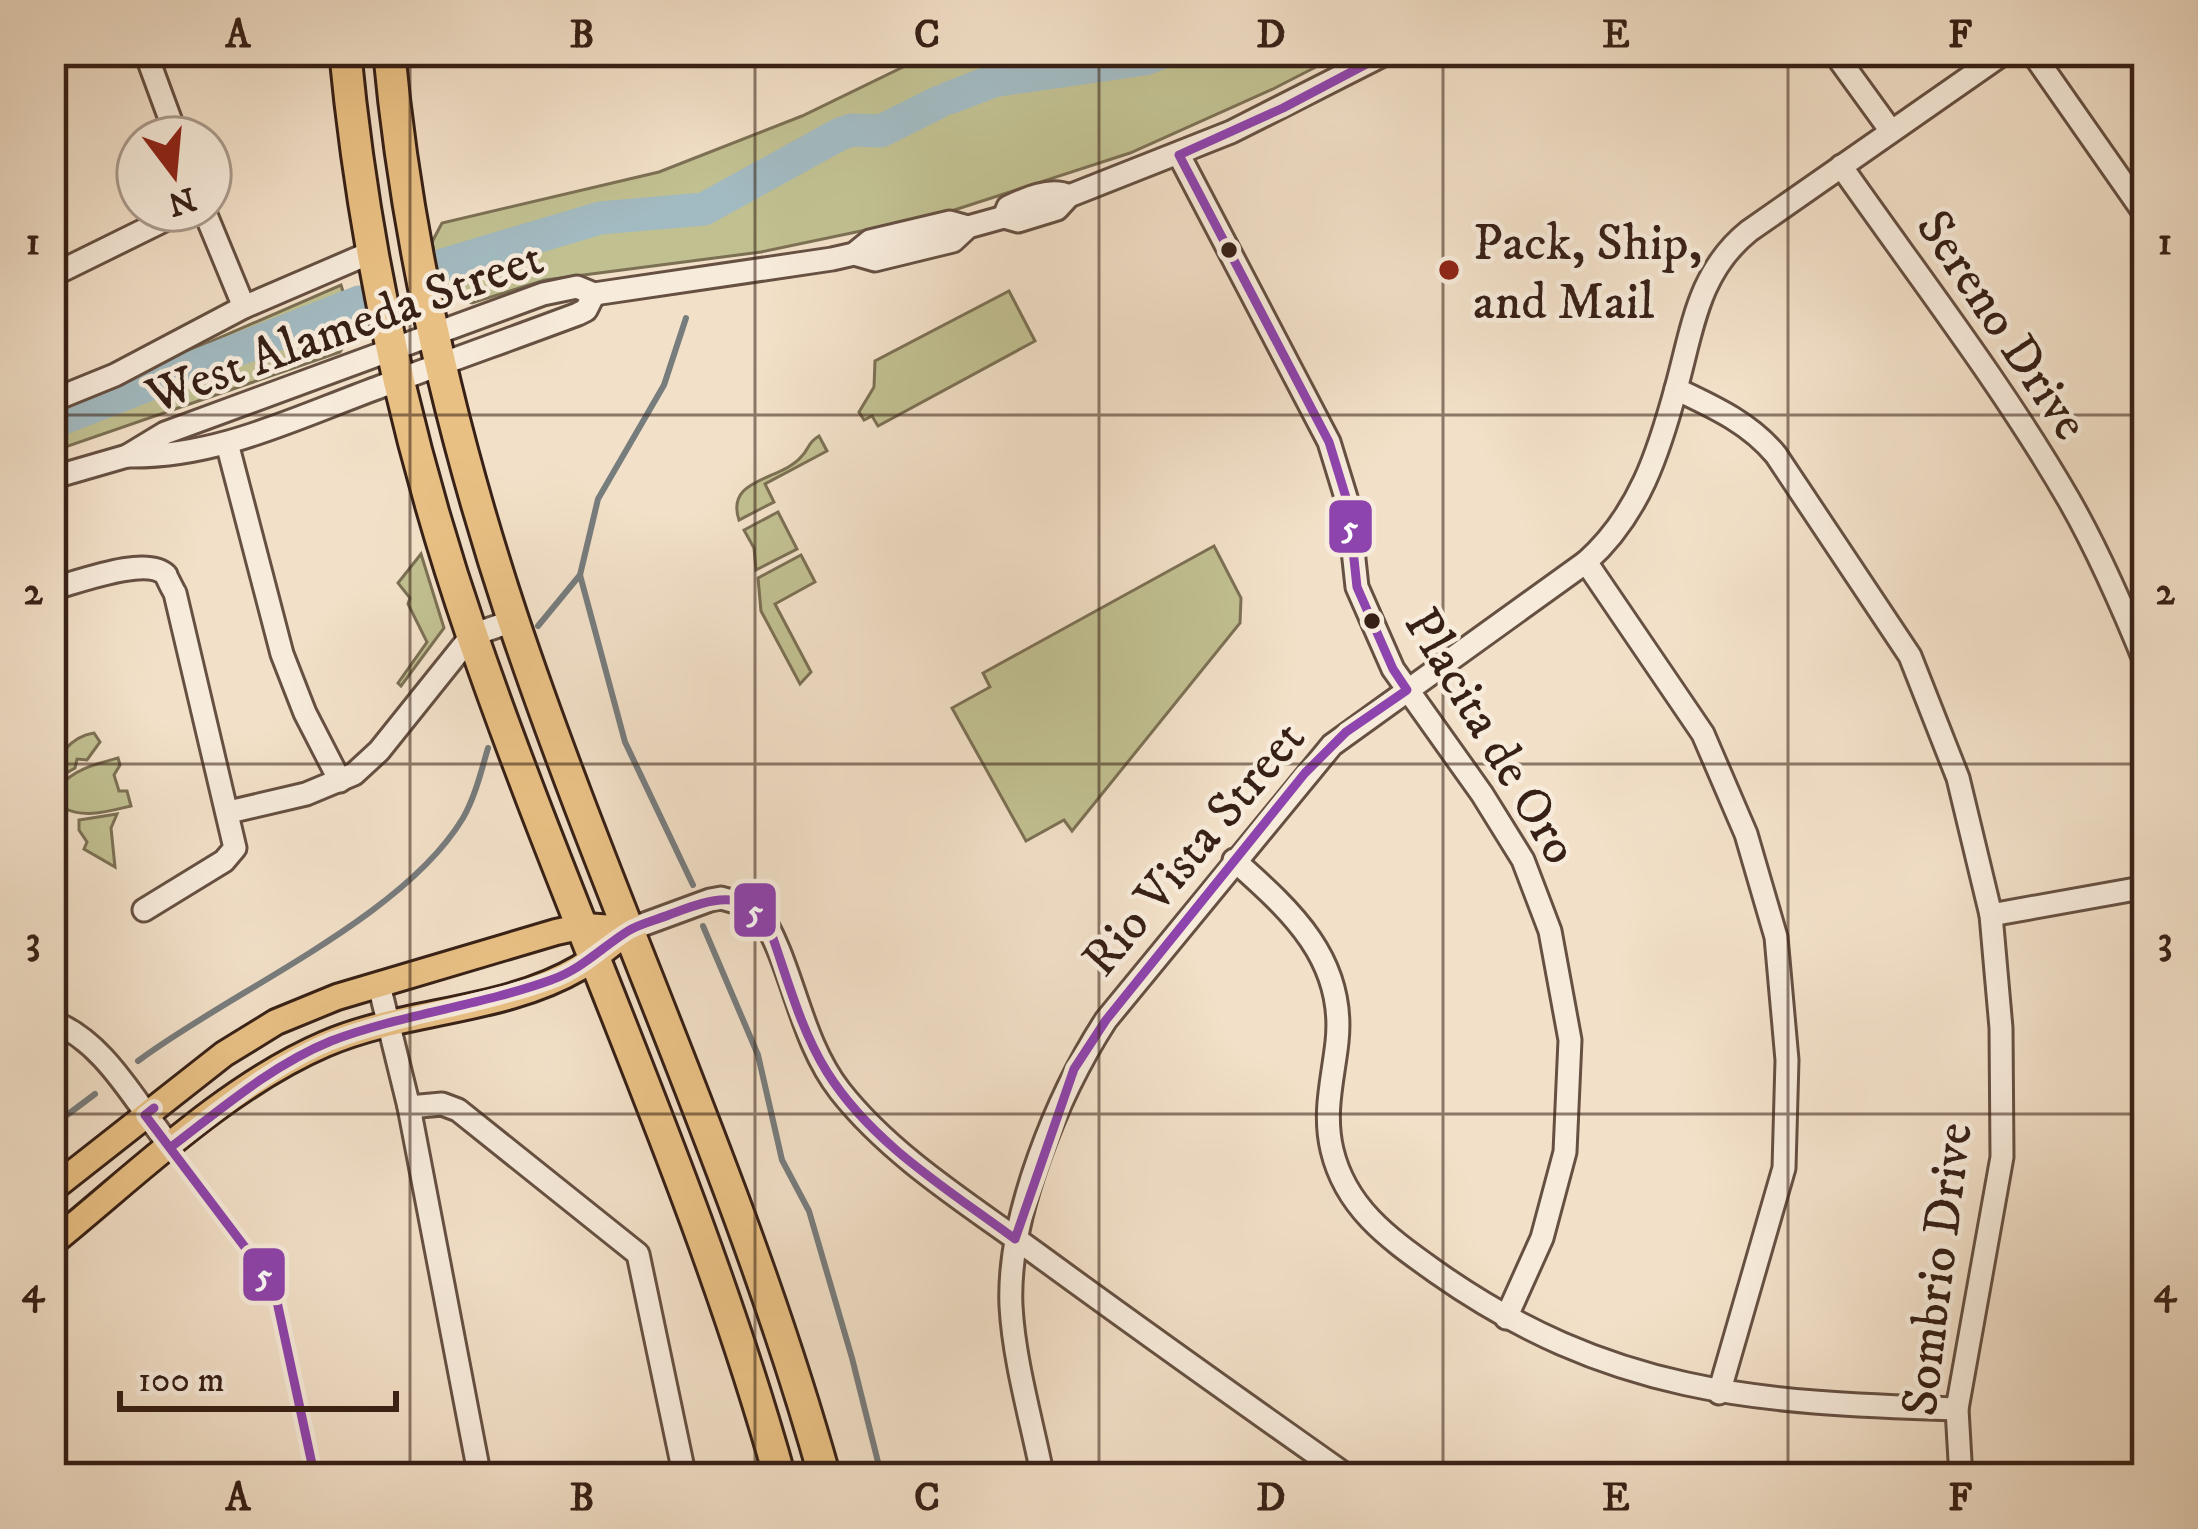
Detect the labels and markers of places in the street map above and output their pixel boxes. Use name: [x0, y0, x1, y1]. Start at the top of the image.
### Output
place label: Pack, Ship, and Mail: [1473, 212, 1702, 335]
unlabelled marker: [1218, 239, 1240, 261]
marker: Pack, Ship, and Mail: [1436, 257, 1462, 283]
unlabelled marker: [1361, 610, 1383, 632]

